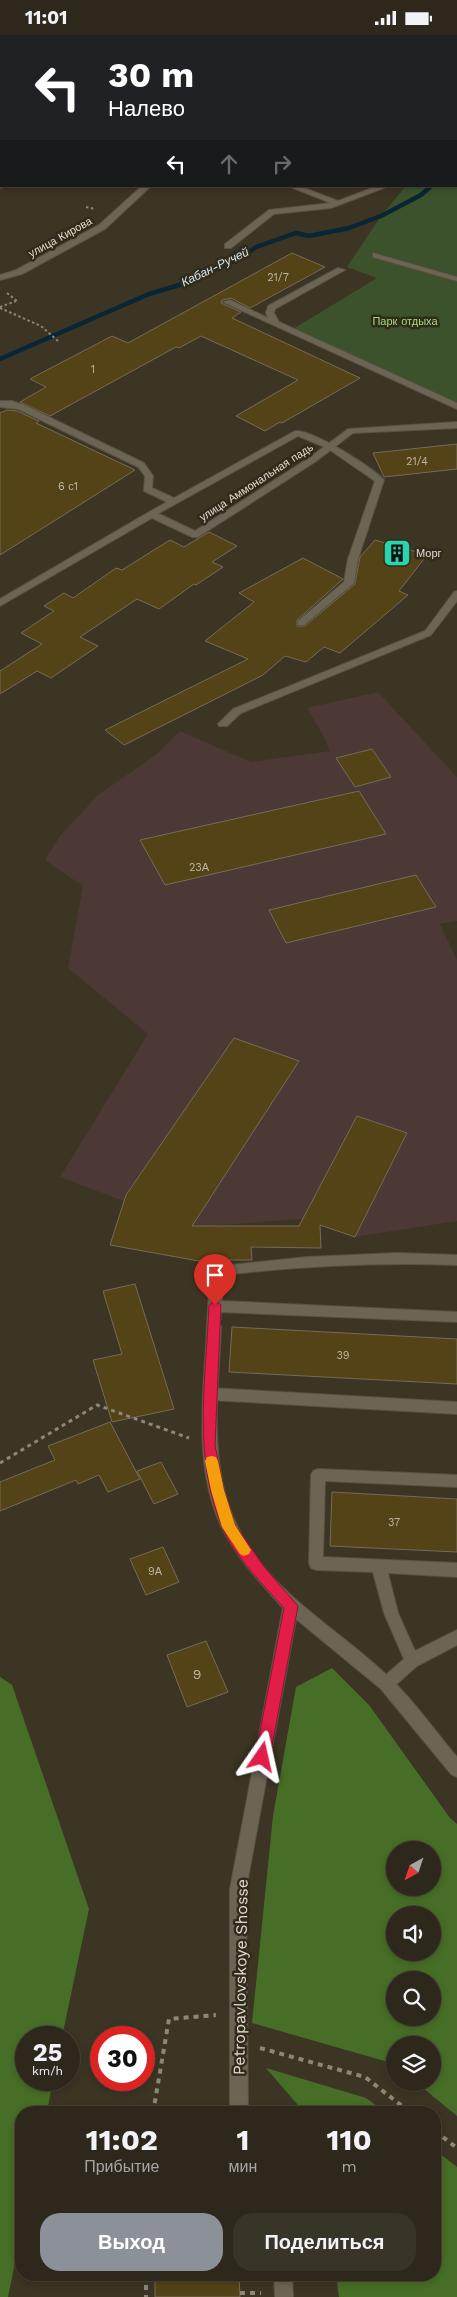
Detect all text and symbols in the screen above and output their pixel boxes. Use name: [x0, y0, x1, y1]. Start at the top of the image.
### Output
text: 11:01: [25, 6, 68, 29]
text: 30 m: [108, 54, 194, 96]
icon: left: [25, 55, 90, 120]
text: Налево: [108, 96, 185, 121]
icon: left: [162, 150, 190, 178]
icon: ahead: [215, 150, 243, 178]
icon: right: [268, 150, 296, 178]
street label: улица Кирова: [26, 214, 95, 260]
water label: Кабан-Ручей: [179, 244, 251, 289]
house number: 21/7: [267, 271, 289, 284]
park label: Парк отдыха: [372, 315, 438, 328]
house number: 1: [91, 363, 95, 376]
street label: улица Аммональная падь: [197, 441, 316, 524]
house number: 21/4: [406, 455, 428, 468]
house number: 6 с1: [58, 480, 78, 493]
building icon: Морг: [382, 538, 412, 568]
place label: Морг: [416, 547, 442, 560]
house number: 23А: [189, 861, 210, 874]
pin: [194, 1254, 236, 1305]
icon: arrive: [201, 1261, 229, 1289]
house number: 39: [336, 1349, 350, 1362]
house number: 37: [388, 1516, 400, 1529]
house number: 9А: [148, 1565, 163, 1578]
house number: 9: [193, 1666, 201, 1682]
position arrow: [235, 1730, 287, 1782]
north arrow: [386, 1841, 441, 1896]
map controls: [386, 1841, 441, 2091]
street label: Petropavlovskoye Shosse: [229, 1879, 252, 2075]
button: sound: [386, 1906, 441, 1961]
button: search: [386, 1971, 441, 2026]
speed limit sign: 30: [90, 2026, 155, 2091]
button: layers: [386, 2036, 441, 2091]
text: 25: [33, 2038, 62, 2067]
text: km/h: [32, 2064, 63, 2078]
text: 11:02: [86, 2122, 158, 2157]
text: 1: [237, 2122, 249, 2157]
text: 110: [327, 2122, 372, 2157]
text: Прибытие: [84, 2157, 159, 2176]
text: мин: [229, 2157, 257, 2176]
text: m: [342, 2157, 357, 2176]
button: Выход: [40, 2213, 223, 2271]
button: Поделиться: [233, 2213, 416, 2271]

